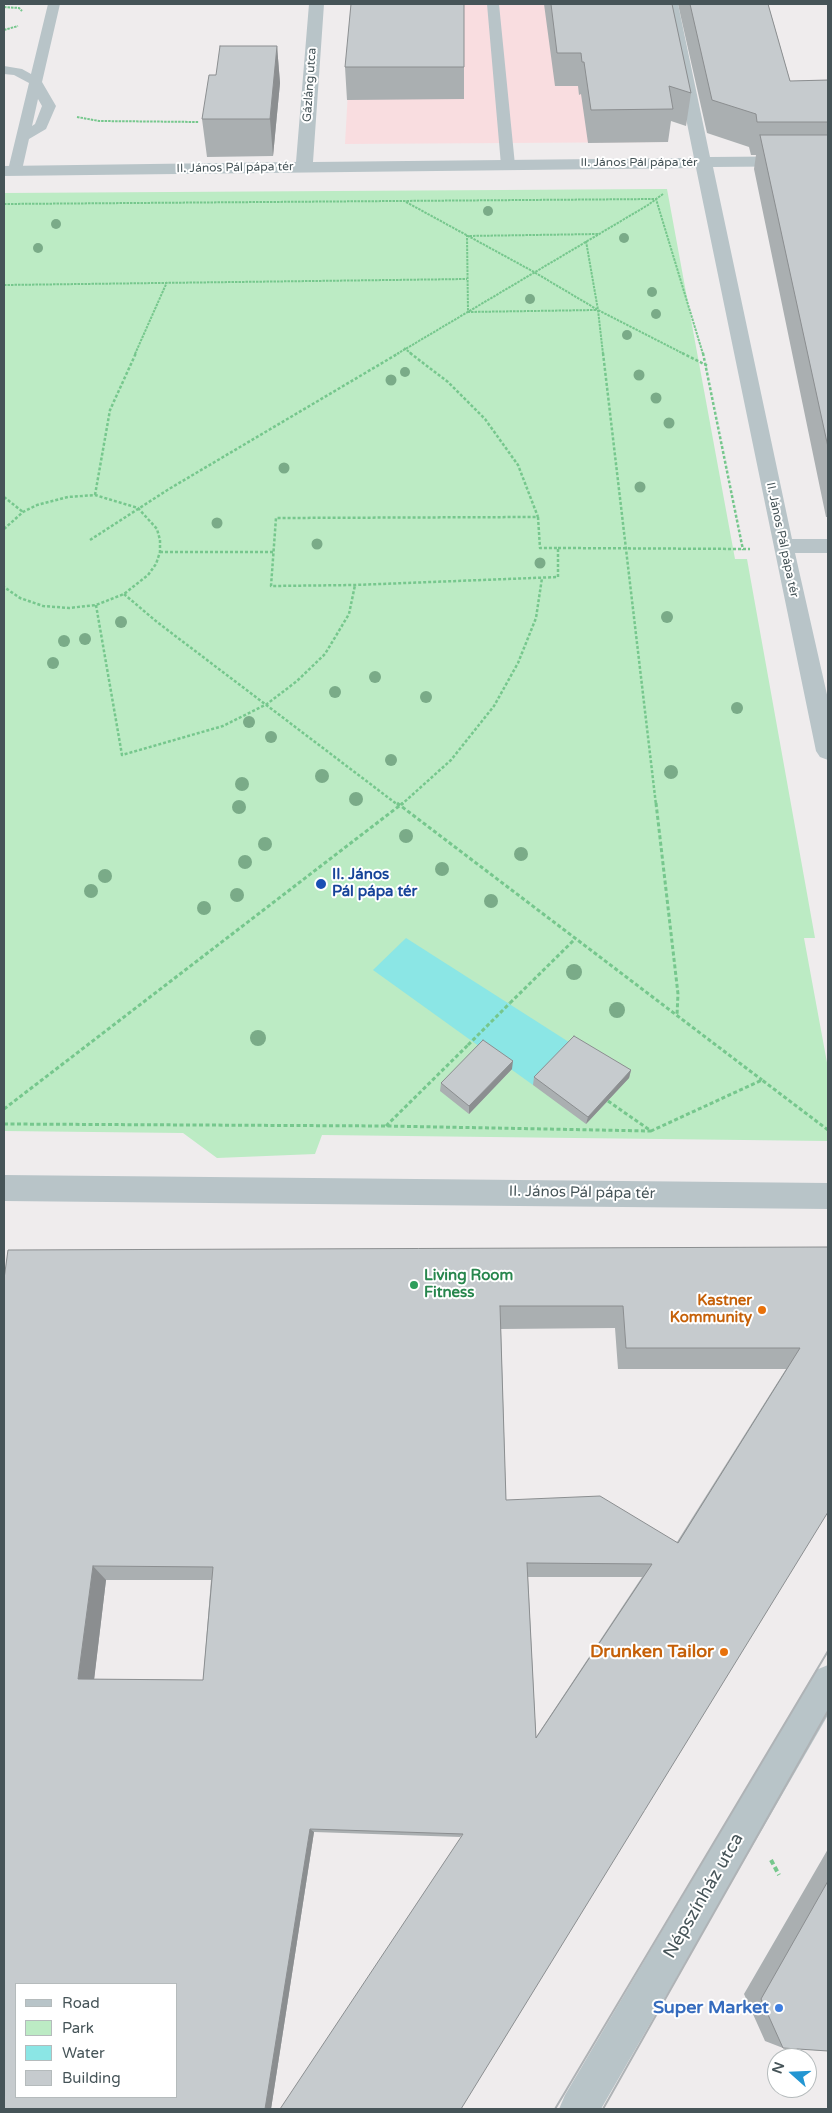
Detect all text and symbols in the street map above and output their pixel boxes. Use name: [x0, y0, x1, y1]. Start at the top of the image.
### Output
street label: Gázláng utca: [300, 47, 320, 123]
street label: II. János Pál pápa tér: [580, 156, 698, 170]
street label: II. János Pál pápa tér: [176, 160, 294, 176]
street label: II. János Pál pápa tér: [763, 481, 801, 599]
place label: II. János Pál pápa tér: [332, 866, 417, 901]
marker: II. János Pál pápa tér: [314, 877, 328, 891]
street label: II. János Pál pápa tér: [509, 1183, 655, 1203]
place label: Living Room Fitness: [424, 1267, 513, 1302]
marker: Living Room Fitness: [408, 1279, 420, 1291]
place label: Kastner Kommunity: [670, 1292, 752, 1327]
marker: Kastner Kommunity: [756, 1304, 768, 1316]
place label: Drunken Tailor: [590, 1641, 714, 1663]
marker: Drunken Tailor: [718, 1646, 730, 1658]
street label: Népszínház utca: [659, 1830, 749, 1962]
legend: [15, 1983, 178, 2098]
text: Road: [62, 1994, 100, 2012]
place label: Super Market: [653, 1997, 769, 2019]
marker: Super Market: [773, 2002, 785, 2014]
text: Park: [62, 2019, 94, 2037]
text: Water: [62, 2044, 105, 2062]
north arrow: [767, 2048, 817, 2098]
text: N: [768, 2060, 788, 2076]
text: Building: [62, 2069, 121, 2087]

